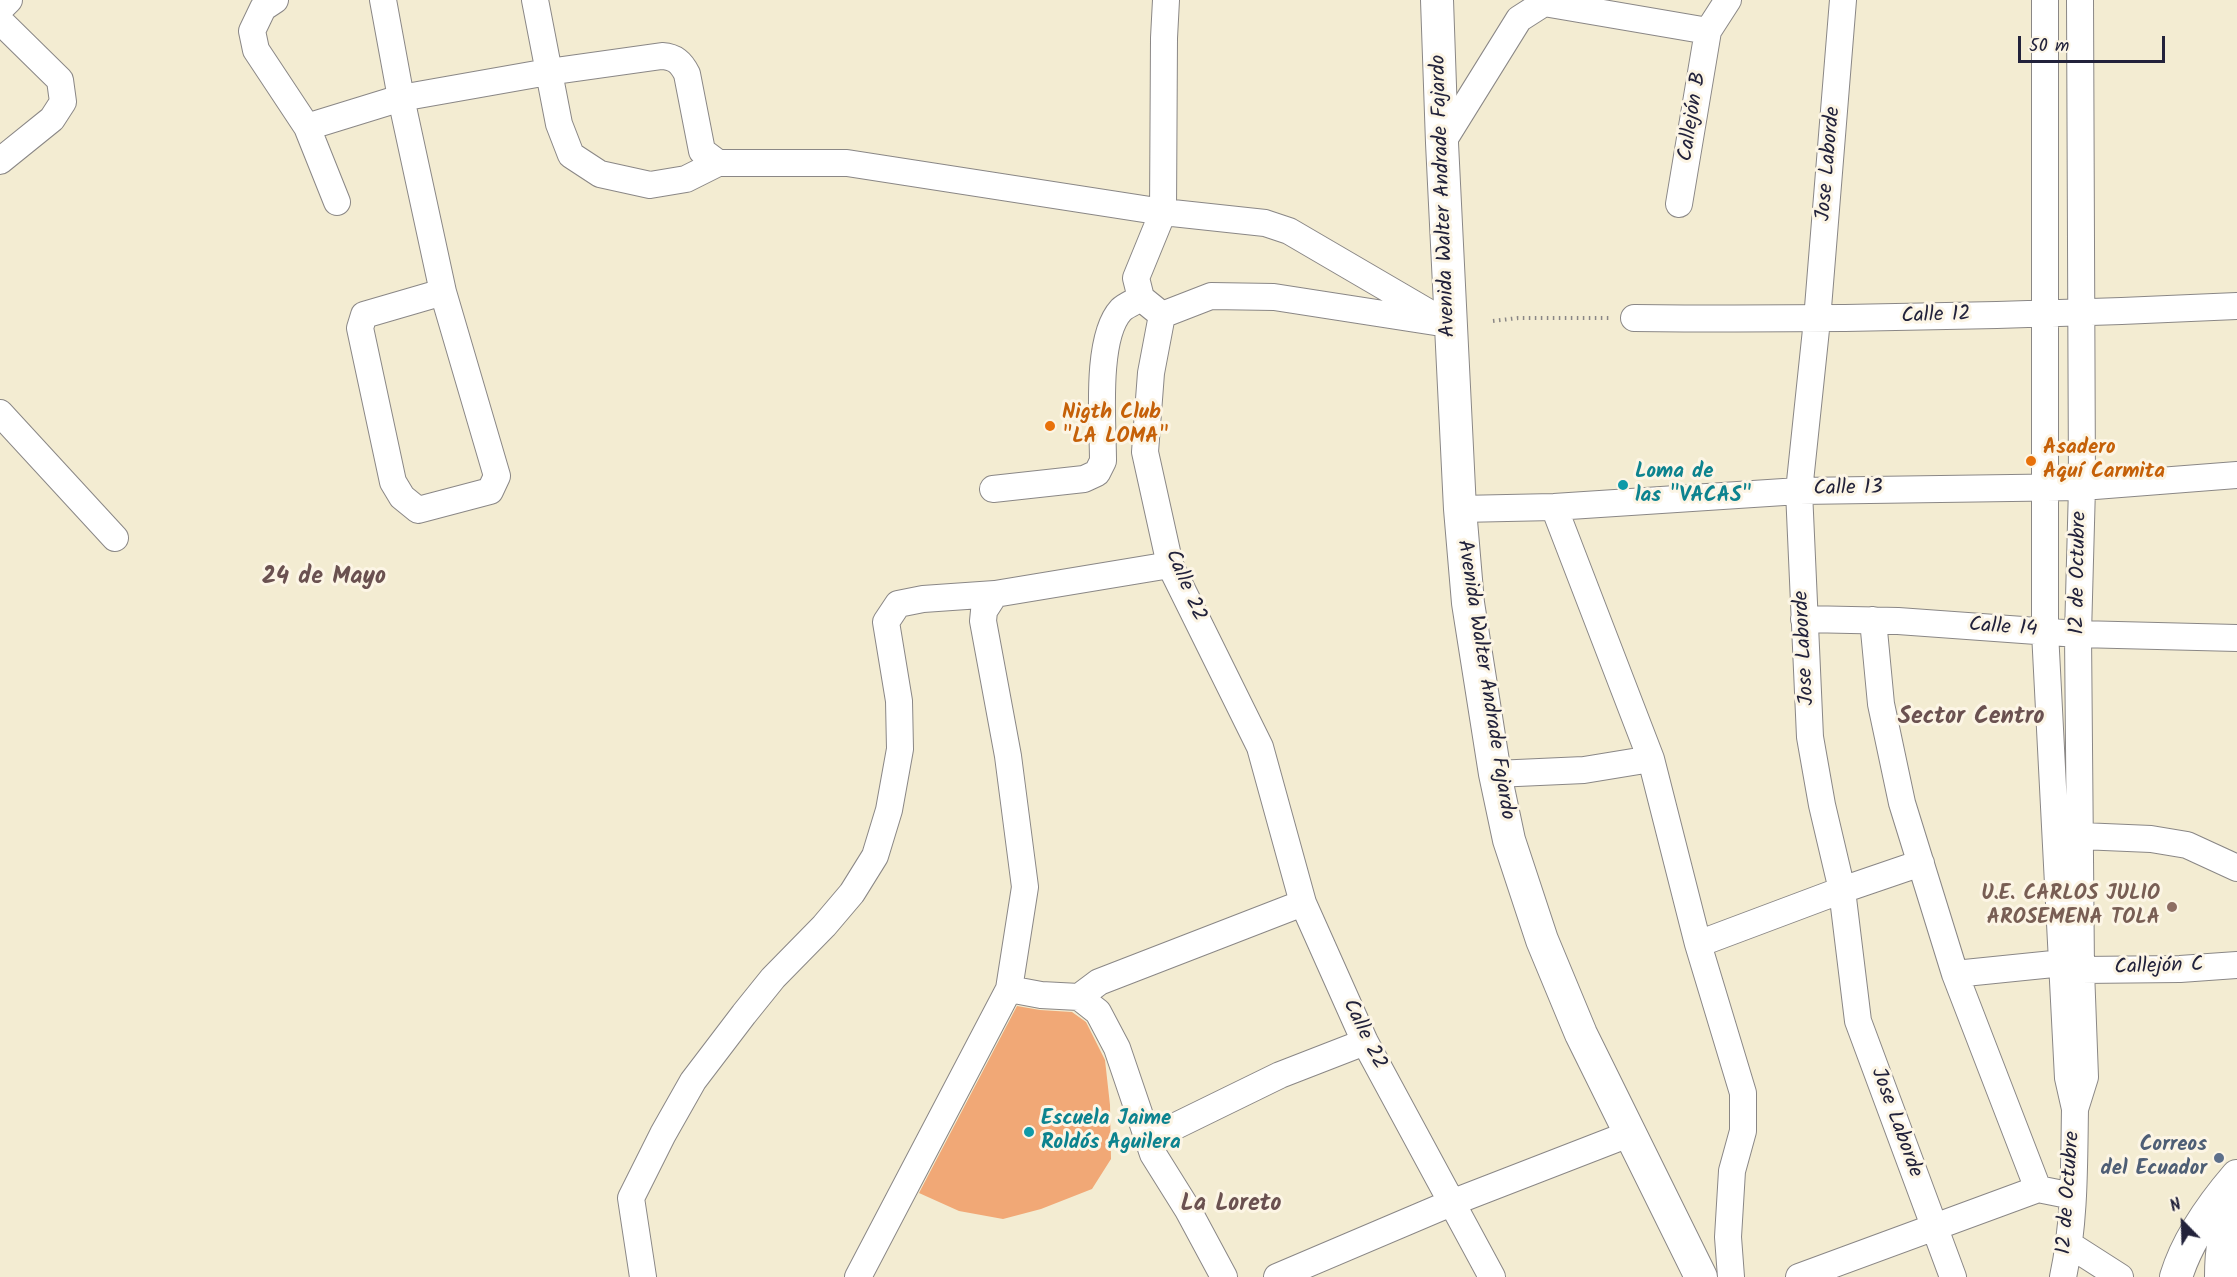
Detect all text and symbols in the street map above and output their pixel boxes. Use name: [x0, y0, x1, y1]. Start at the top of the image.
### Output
scale bar: [2021, 24, 2168, 62]
text: 50 m: [2029, 32, 2069, 61]
street label: Avenida Walter Andrade Fajardo: [1427, 54, 1463, 338]
street label: Callejón B: [1675, 71, 1713, 163]
street label: Jose Laborde: [1812, 106, 1848, 222]
street label: Calle 12: [1901, 303, 1971, 331]
place label: Nigth Club "LA LOMA": [1062, 401, 1169, 451]
marker: Nigth Club "LA LOMA": [1043, 419, 1057, 433]
place label: Asadero Aquí Carmita: [2043, 436, 2165, 486]
marker: Asadero Aquí Carmita: [2024, 454, 2038, 468]
place label: Loma de las "VACAS": [1635, 460, 1752, 510]
street label: Calle 13: [1813, 477, 1883, 503]
marker: Loma de las "VACAS": [1616, 478, 1630, 492]
street label: 12 de Octubre: [2066, 511, 2094, 635]
street label: Avenida Walter Andrade Fajardo: [1449, 538, 1519, 822]
street label: Calle 22: [1158, 547, 1210, 625]
district label: 24 de Mayo: [262, 565, 386, 593]
street label: Jose Laborde: [1790, 590, 1822, 706]
street label: Calle 14: [1968, 614, 2038, 644]
district label: Sector Centro: [1898, 705, 2044, 733]
place label: U.E. CARLOS JULIO AROSEMENA TOLA: [1981, 882, 2160, 932]
marker: U.E. CARLOS JULIO AROSEMENA TOLA: [2165, 900, 2179, 914]
street label: Callejón C: [2114, 954, 2204, 982]
street label: Calle 22: [1335, 996, 1391, 1074]
street label: Jose Laborde: [1864, 1065, 1926, 1181]
place label: Escuela Jaime Roldós Aguilera: [1041, 1107, 1181, 1157]
marker: Escuela Jaime Roldós Aguilera: [1022, 1125, 1036, 1139]
street label: 12 de Octubre: [2053, 1131, 2087, 1255]
place label: Correos del Ecuador: [2101, 1133, 2207, 1183]
marker: Correos del Ecuador: [2212, 1151, 2226, 1165]
district label: La Loreto: [1181, 1192, 1281, 1220]
text: N: [2166, 1192, 2185, 1219]
north arrow: [2153, 1193, 2213, 1253]

